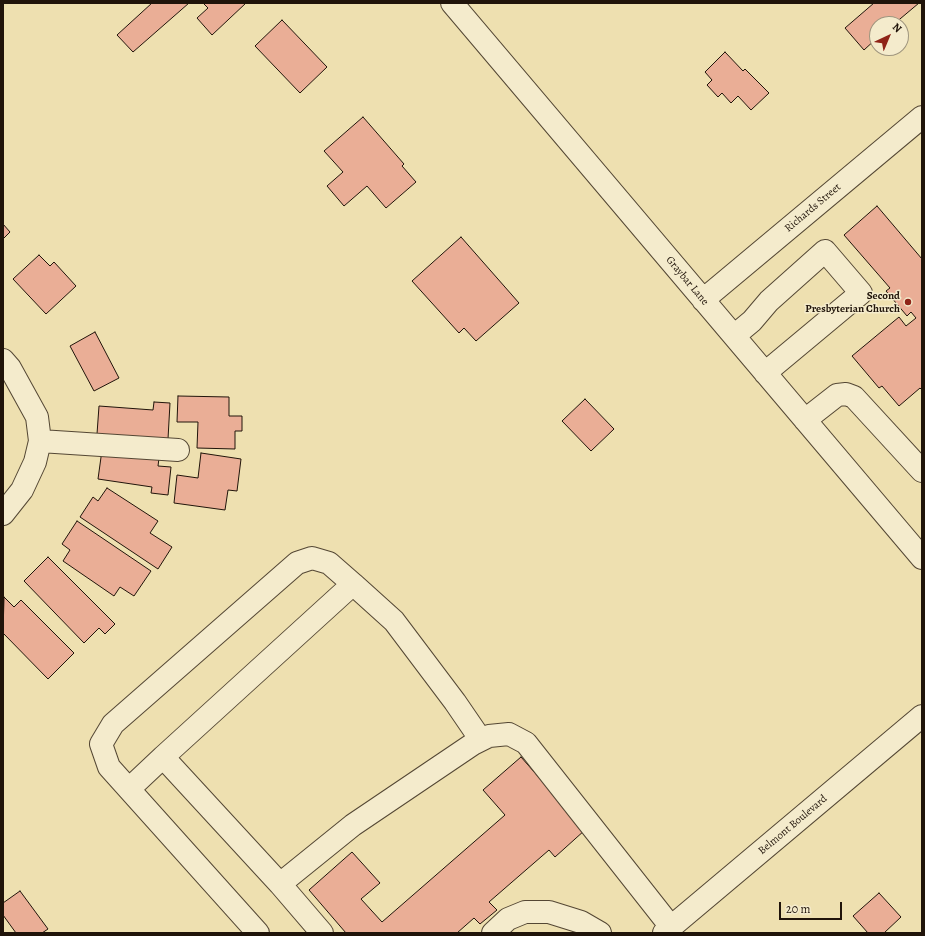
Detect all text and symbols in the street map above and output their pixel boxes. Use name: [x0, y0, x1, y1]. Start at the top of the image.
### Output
north arrow: [869, 16, 909, 56]
text: N: [889, 20, 905, 36]
street label: Richards Street: [782, 181, 844, 235]
street label: Graybar Lane: [663, 254, 711, 308]
place label: Second Presbyterian Church: [805, 289, 900, 315]
marker: Second Presbyterian Church: [903, 297, 913, 307]
street label: Belmont Boulevard: [756, 792, 830, 858]
scale bar: [781, 894, 844, 920]
text: 20 m: [786, 901, 810, 917]

